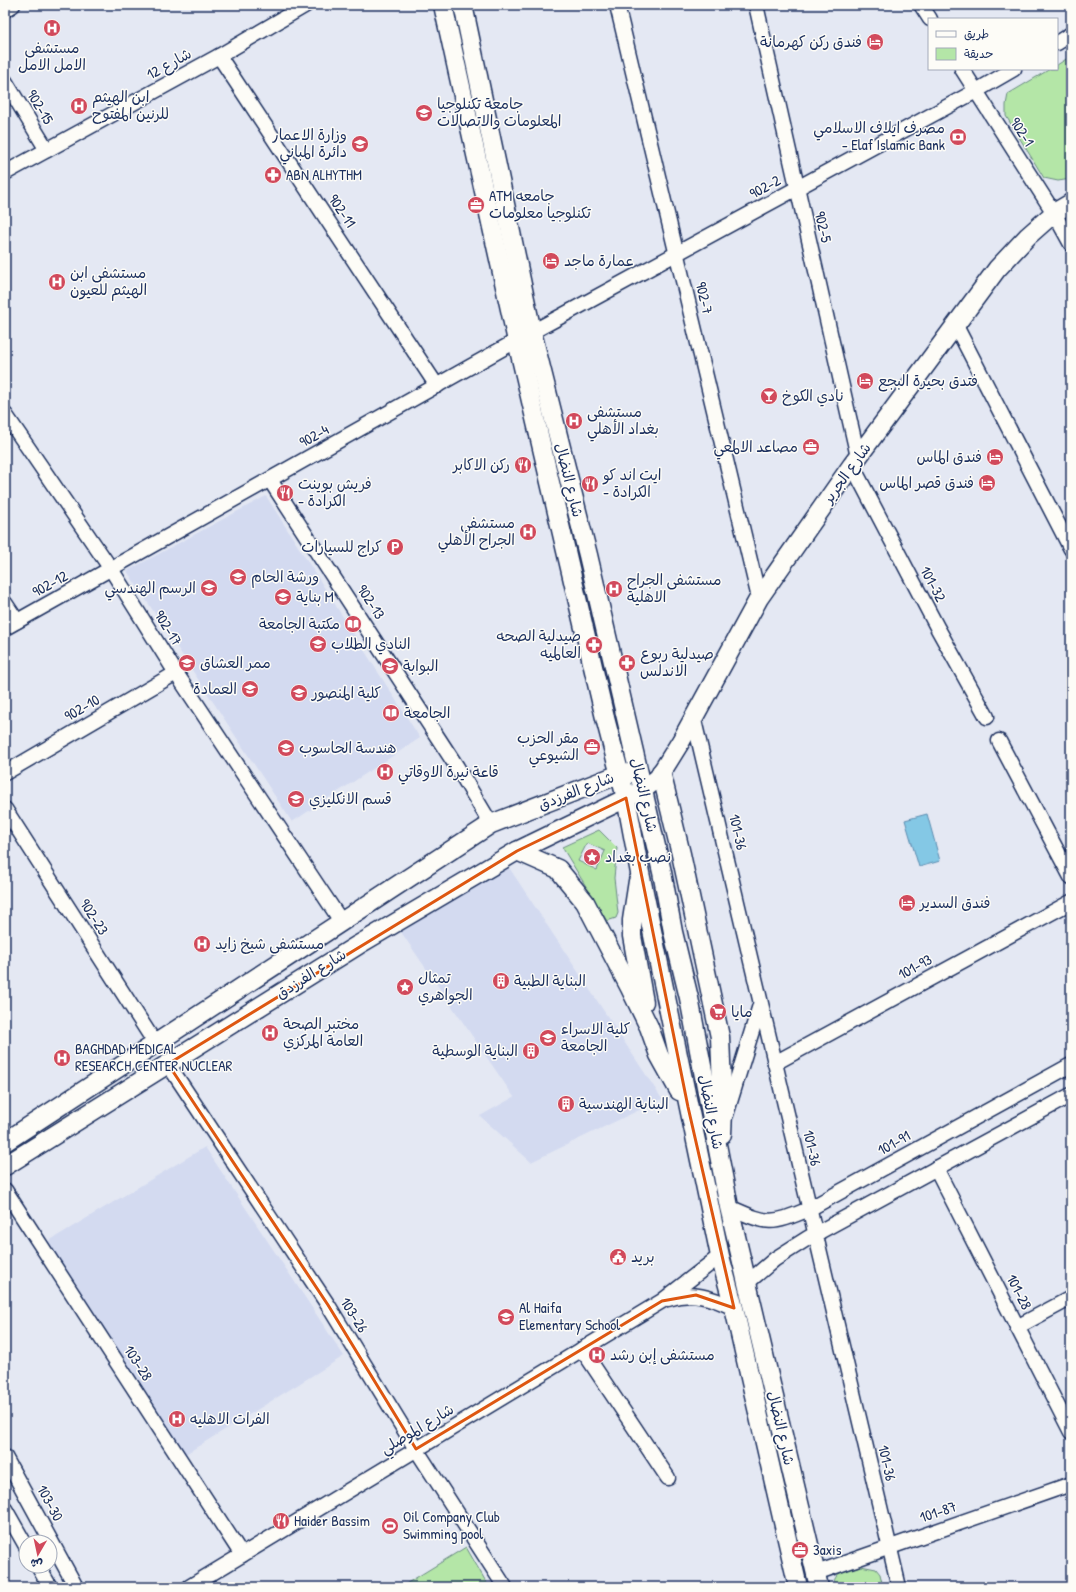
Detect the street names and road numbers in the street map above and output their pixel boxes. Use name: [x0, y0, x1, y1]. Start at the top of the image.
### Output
street label: شارع 12: [143, 43, 195, 84]
street label: 902-15: [22, 85, 59, 129]
street label: 902-1: [1005, 113, 1040, 150]
street label: 902-2: [746, 170, 784, 204]
street label: 902-11: [324, 190, 361, 232]
street label: 902-5: [810, 209, 837, 245]
street label: 902-7: [691, 280, 718, 316]
street label: 902-4: [295, 419, 333, 452]
street label: شارع الجرير: [816, 438, 876, 509]
street label: شارع النضال: [550, 441, 589, 519]
street label: 101-32: [915, 562, 951, 605]
street label: 902-12: [28, 565, 71, 602]
street label: 902-13: [352, 580, 391, 623]
street label: 902-17: [149, 606, 187, 649]
street label: 902-10: [60, 689, 103, 726]
street label: شارع النضال: [626, 756, 663, 834]
street label: شارع الفرزدق: [535, 766, 617, 815]
street label: 101-36: [724, 812, 753, 852]
street label: 902-23: [75, 895, 114, 939]
street label: شارع الفرزدق: [271, 944, 350, 1004]
street label: 101-93: [894, 949, 936, 984]
street label: شارع النضال: [694, 1073, 729, 1151]
street label: 101-91: [874, 1125, 914, 1160]
street label: 101-36: [798, 1128, 827, 1168]
street label: 101-28: [1002, 1270, 1037, 1313]
street label: 103-26: [335, 1293, 373, 1336]
street label: 103-28: [119, 1341, 158, 1385]
street label: شارع النضال: [763, 1389, 800, 1467]
street label: شارع الموصلي: [376, 1398, 459, 1461]
street label: 101-36: [873, 1443, 902, 1483]
street label: 103-30: [32, 1481, 69, 1525]
street label: 101-87: [917, 1495, 959, 1528]

